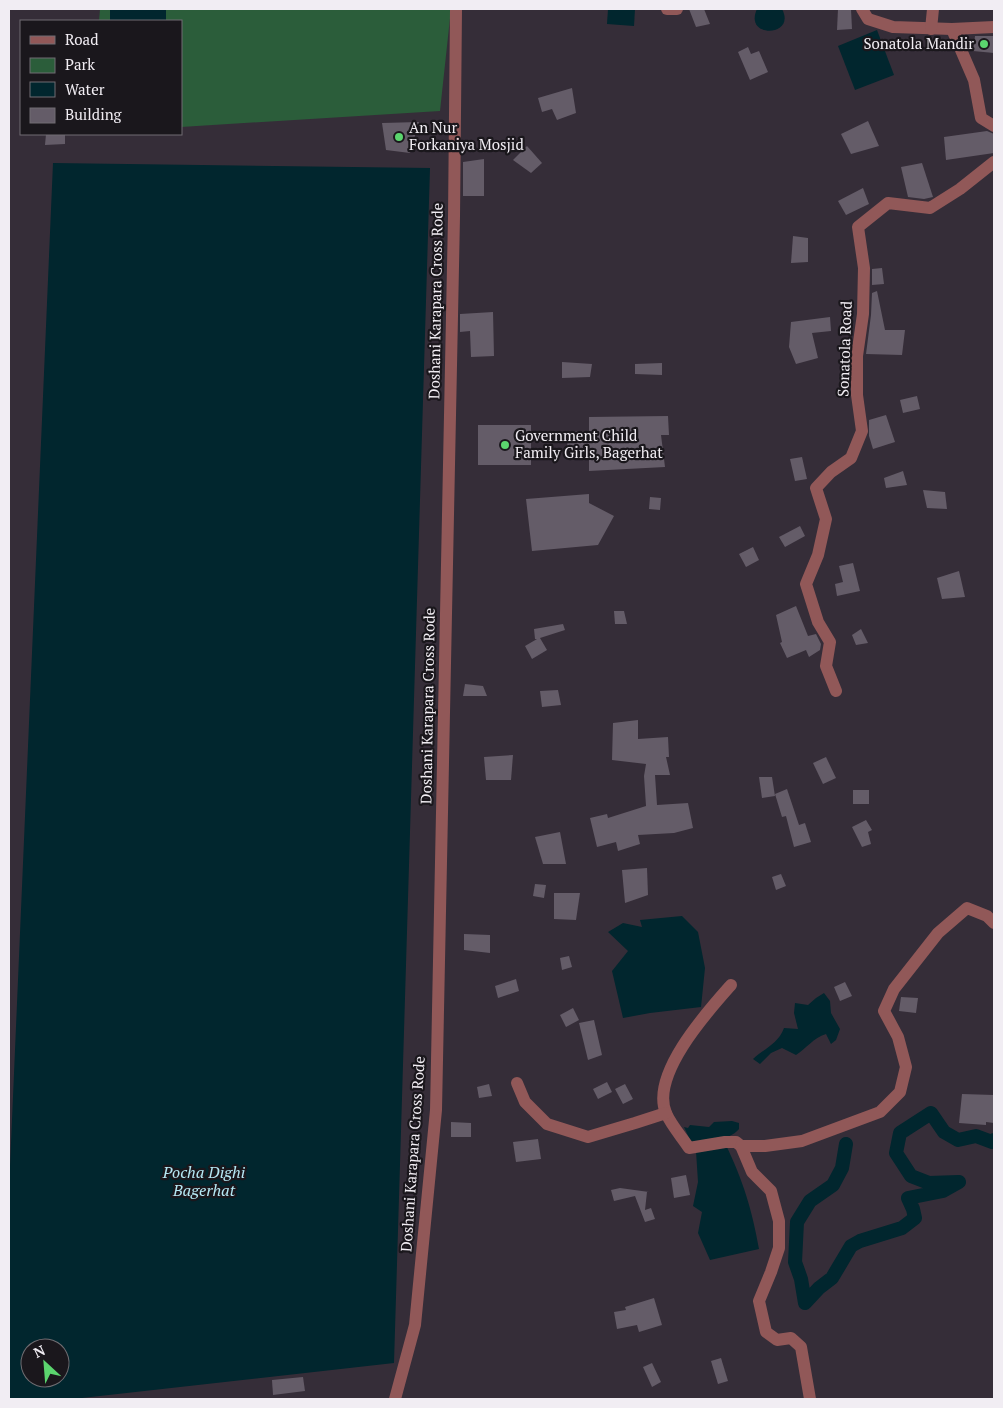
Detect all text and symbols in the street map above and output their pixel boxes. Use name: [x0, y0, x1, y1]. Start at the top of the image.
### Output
legend: [20, 20, 182, 135]
text: Road: [65, 29, 98, 49]
place label: Sonatola Mandir: [863, 33, 974, 53]
marker: Sonatola Mandir: [978, 38, 990, 50]
text: Park: [65, 54, 95, 74]
text: Water: [65, 79, 105, 99]
text: Building: [65, 104, 123, 124]
place label: An Nur Forkaniya Mosjid: [409, 117, 524, 154]
marker: An Nur Forkaniya Mosjid: [393, 131, 405, 143]
street label: Doshani Karapara Cross Rode: [423, 203, 447, 399]
street label: Sonatola Road: [832, 301, 856, 397]
place label: Government Child Family Girls, Bagerhat: [515, 425, 663, 462]
marker: Government Child Family Girls, Bagerhat: [499, 439, 511, 451]
street label: Doshani Karapara Cross Rode: [415, 608, 439, 804]
street label: Doshani Karapara Cross Rode: [395, 1055, 429, 1253]
water label: Pocha Dighi Bagerhat: [162, 1161, 246, 1201]
north arrow: [20, 1338, 70, 1388]
text: N: [30, 1340, 48, 1362]

